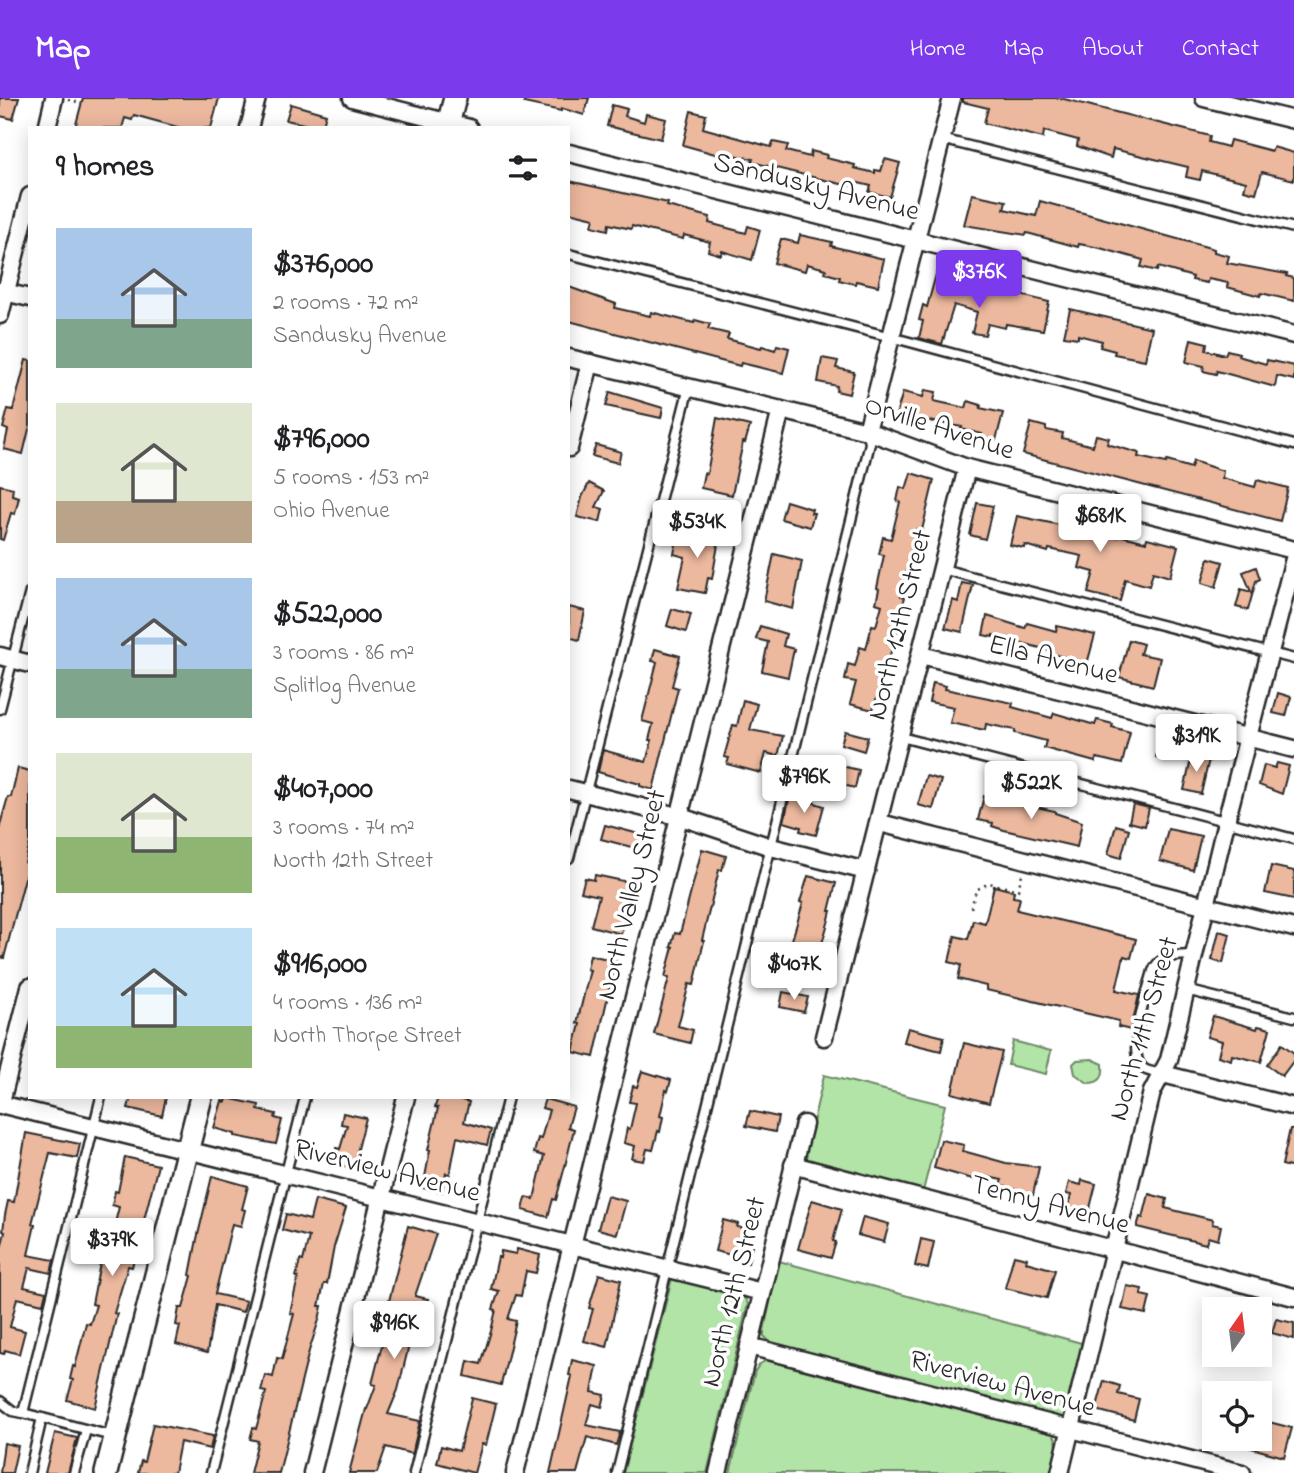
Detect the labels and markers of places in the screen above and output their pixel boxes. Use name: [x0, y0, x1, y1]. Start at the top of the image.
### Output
pin: $376K: [930, 250, 1028, 310]
pin: $681K: [1051, 494, 1149, 554]
pin: $534K: [648, 500, 746, 560]
pin: $319K: [1147, 714, 1245, 774]
pin: $796K: [755, 756, 853, 815]
pin: $522K: [982, 762, 1080, 821]
pin: $407K: [745, 942, 843, 1002]
pin: $379K: [63, 1218, 161, 1278]
pin: $916K: [345, 1302, 443, 1361]

